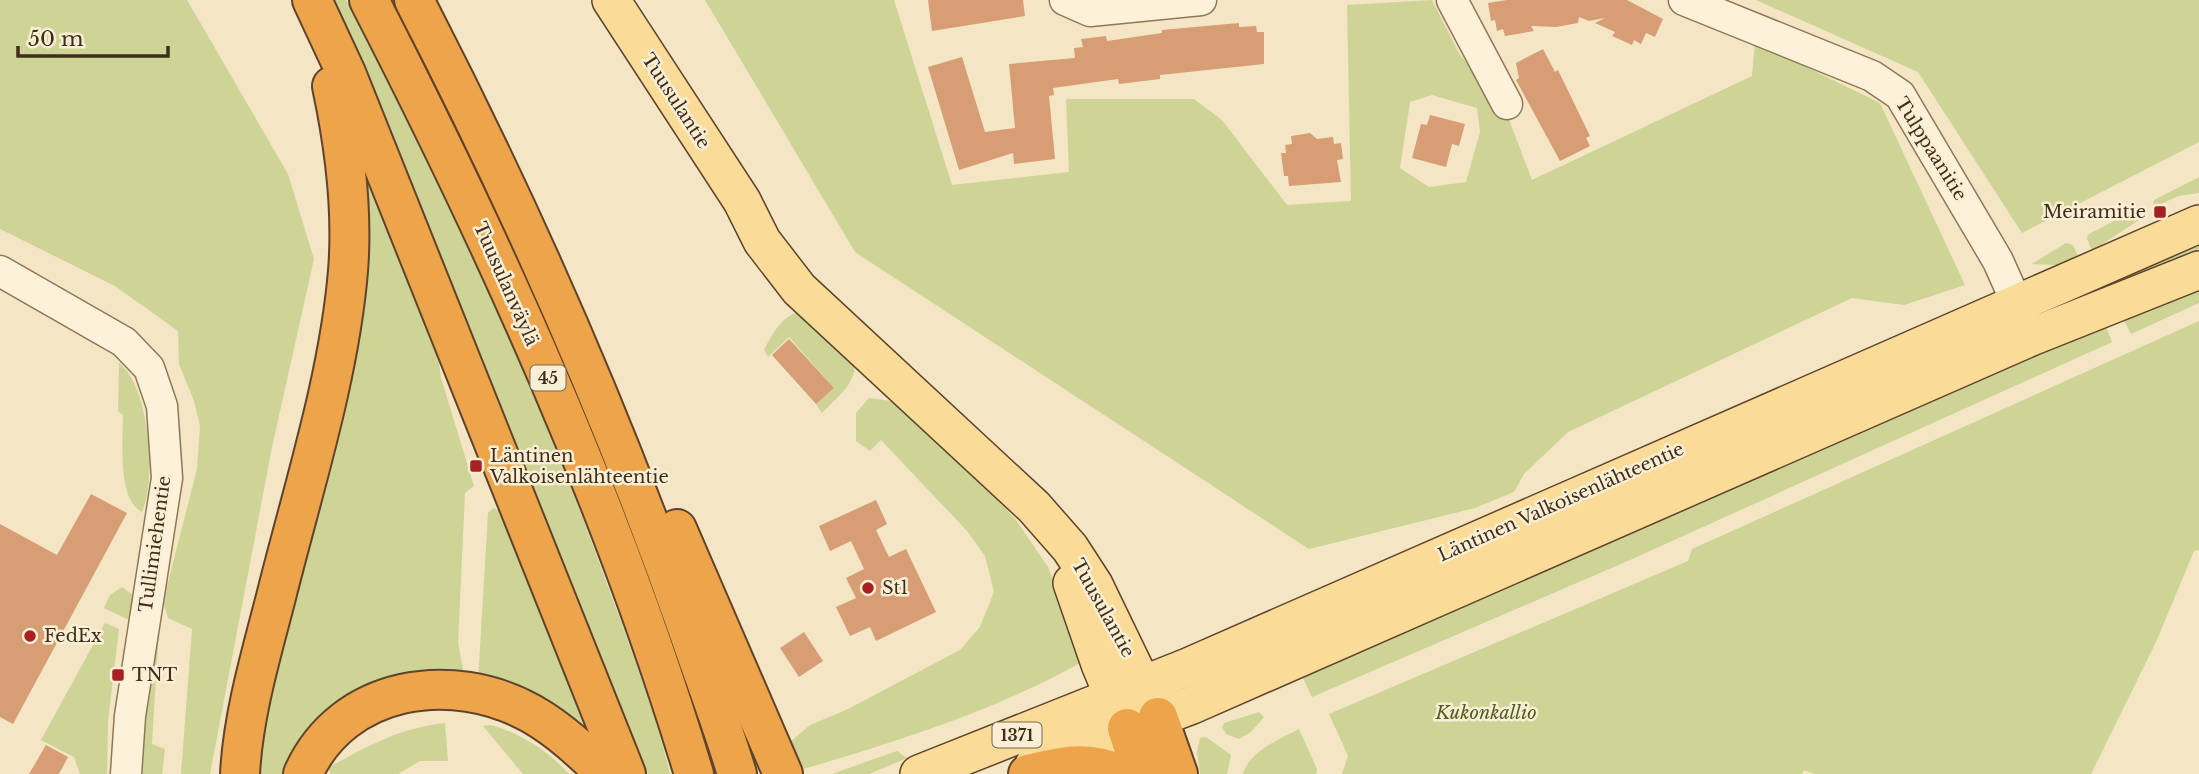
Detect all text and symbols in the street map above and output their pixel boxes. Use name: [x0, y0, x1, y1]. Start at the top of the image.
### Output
scale bar: [18, 14, 168, 58]
text: 50 m: [28, 26, 84, 52]
street label: Tuusulantie: [637, 49, 715, 153]
street label: Tulppaanitie: [1891, 93, 1971, 205]
place label: Meiramitie: [2043, 201, 2146, 223]
marker: Meiramitie: [2152, 204, 2168, 220]
street label: Tuusulanväylä: [469, 219, 543, 349]
road number: 45: [530, 366, 566, 390]
street label: Läntinen Valkoisenlähteentie: [1435, 438, 1687, 566]
place label: Läntinen Valkoisenlähteentie: [489, 445, 669, 488]
marker: Läntinen Valkoisenlähteentie: [468, 458, 484, 474]
street label: Tullimiehentie: [135, 474, 175, 614]
street label: Tuusulantie: [1067, 555, 1139, 661]
place label: St1: [882, 577, 908, 599]
marker: St1: [860, 580, 876, 596]
place label: FedEx: [44, 625, 102, 647]
marker: FedEx: [22, 628, 38, 644]
place label: TNT: [132, 664, 178, 686]
marker: TNT: [110, 667, 126, 683]
park label: Kukonkallio: [1434, 702, 1537, 724]
road number: 1371: [992, 722, 1042, 748]

